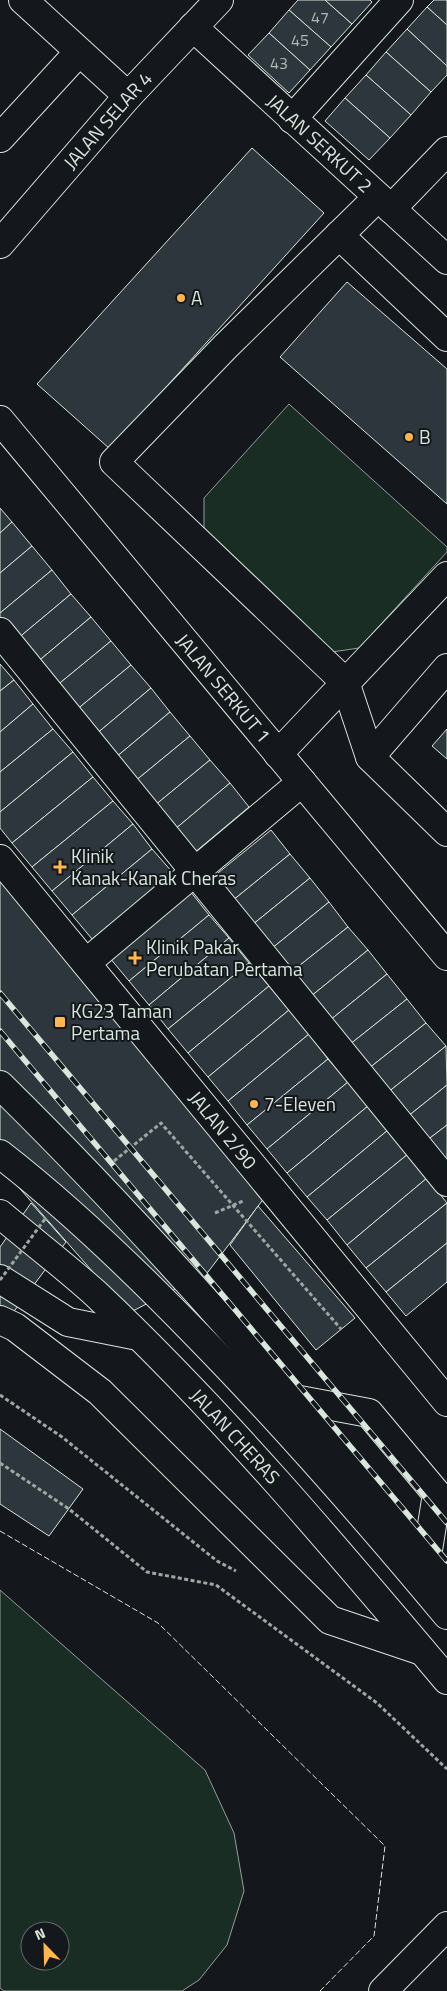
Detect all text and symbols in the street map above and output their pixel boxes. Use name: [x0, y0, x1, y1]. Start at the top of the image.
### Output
house number: 47: [311, 5, 329, 29]
house number: 45: [291, 28, 309, 52]
house number: 43: [270, 51, 288, 75]
street label: JALAN SELAR 4: [56, 64, 158, 175]
street label: JALAN SERKUT 2: [261, 87, 380, 199]
place label: A: [191, 283, 202, 312]
marker: A: [175, 292, 187, 304]
place label: B: [419, 422, 431, 451]
marker: B: [403, 431, 415, 443]
street label: JALAN SERKUT 1: [170, 627, 278, 749]
place label: Klinik Kanak-Kanak Cheras: [71, 841, 236, 892]
marker: Klinik Kanak-Kanak Cheras: [53, 860, 67, 874]
place label: Klinik Pakar Perubatan Pertama: [146, 932, 303, 983]
marker: Klinik Pakar Perubatan Pertama: [128, 951, 142, 965]
place label: KG23 Taman Pertama: [71, 996, 172, 1047]
marker: KG23 Taman Pertama: [53, 1015, 67, 1029]
street label: JALAN 2/90: [182, 1084, 265, 1175]
place label: 7-Eleven: [264, 1089, 336, 1118]
marker: 7-Eleven: [248, 1098, 260, 1110]
street label: JALAN CHERAS: [184, 1381, 287, 1490]
north arrow: [20, 1921, 70, 1971]
text: N: [31, 1922, 48, 1945]

